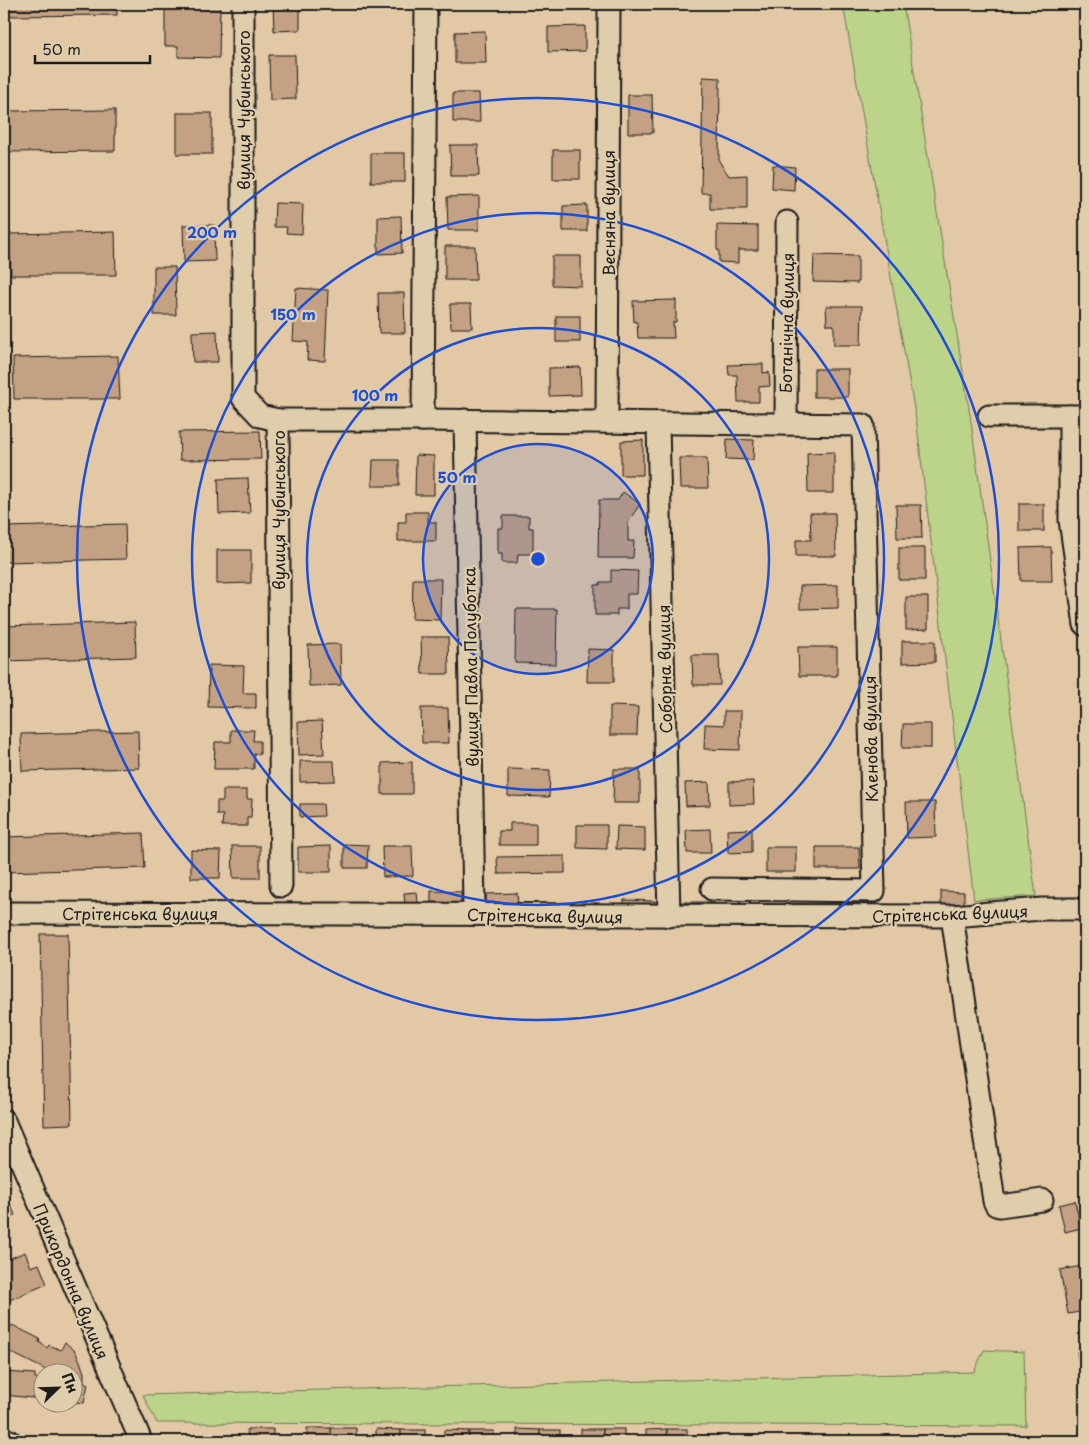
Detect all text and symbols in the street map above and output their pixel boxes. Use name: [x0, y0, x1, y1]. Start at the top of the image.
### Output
street label: вулиця Чубинського: [231, 30, 255, 190]
scale bar: [35, 32, 150, 64]
text: 50 m: [42, 37, 81, 60]
street label: Весняна вулиця: [596, 150, 620, 276]
text: 200 m: [187, 220, 237, 243]
street label: Ботанічна вулиця: [773, 253, 799, 393]
text: 150 m: [270, 302, 316, 325]
text: 100 m: [352, 383, 398, 406]
street label: вулиця Чубинського: [266, 430, 290, 590]
text: 50 m: [438, 465, 476, 488]
centre of rings: [529, 550, 547, 568]
street label: вулиця Павла Полуботка: [456, 567, 484, 767]
street label: Соборна вулиця: [651, 604, 677, 734]
street label: Кленова вулиця: [857, 675, 883, 803]
street label: Стрітенська вулиця: [872, 898, 1028, 928]
street label: Стрітенська вулиця: [62, 901, 218, 925]
street label: Стрітенська вулиця: [467, 902, 623, 928]
street label: Прикордонна вулиця: [28, 1199, 116, 1363]
north arrow: [32, 1362, 82, 1412]
text: Пн: [57, 1369, 84, 1396]

